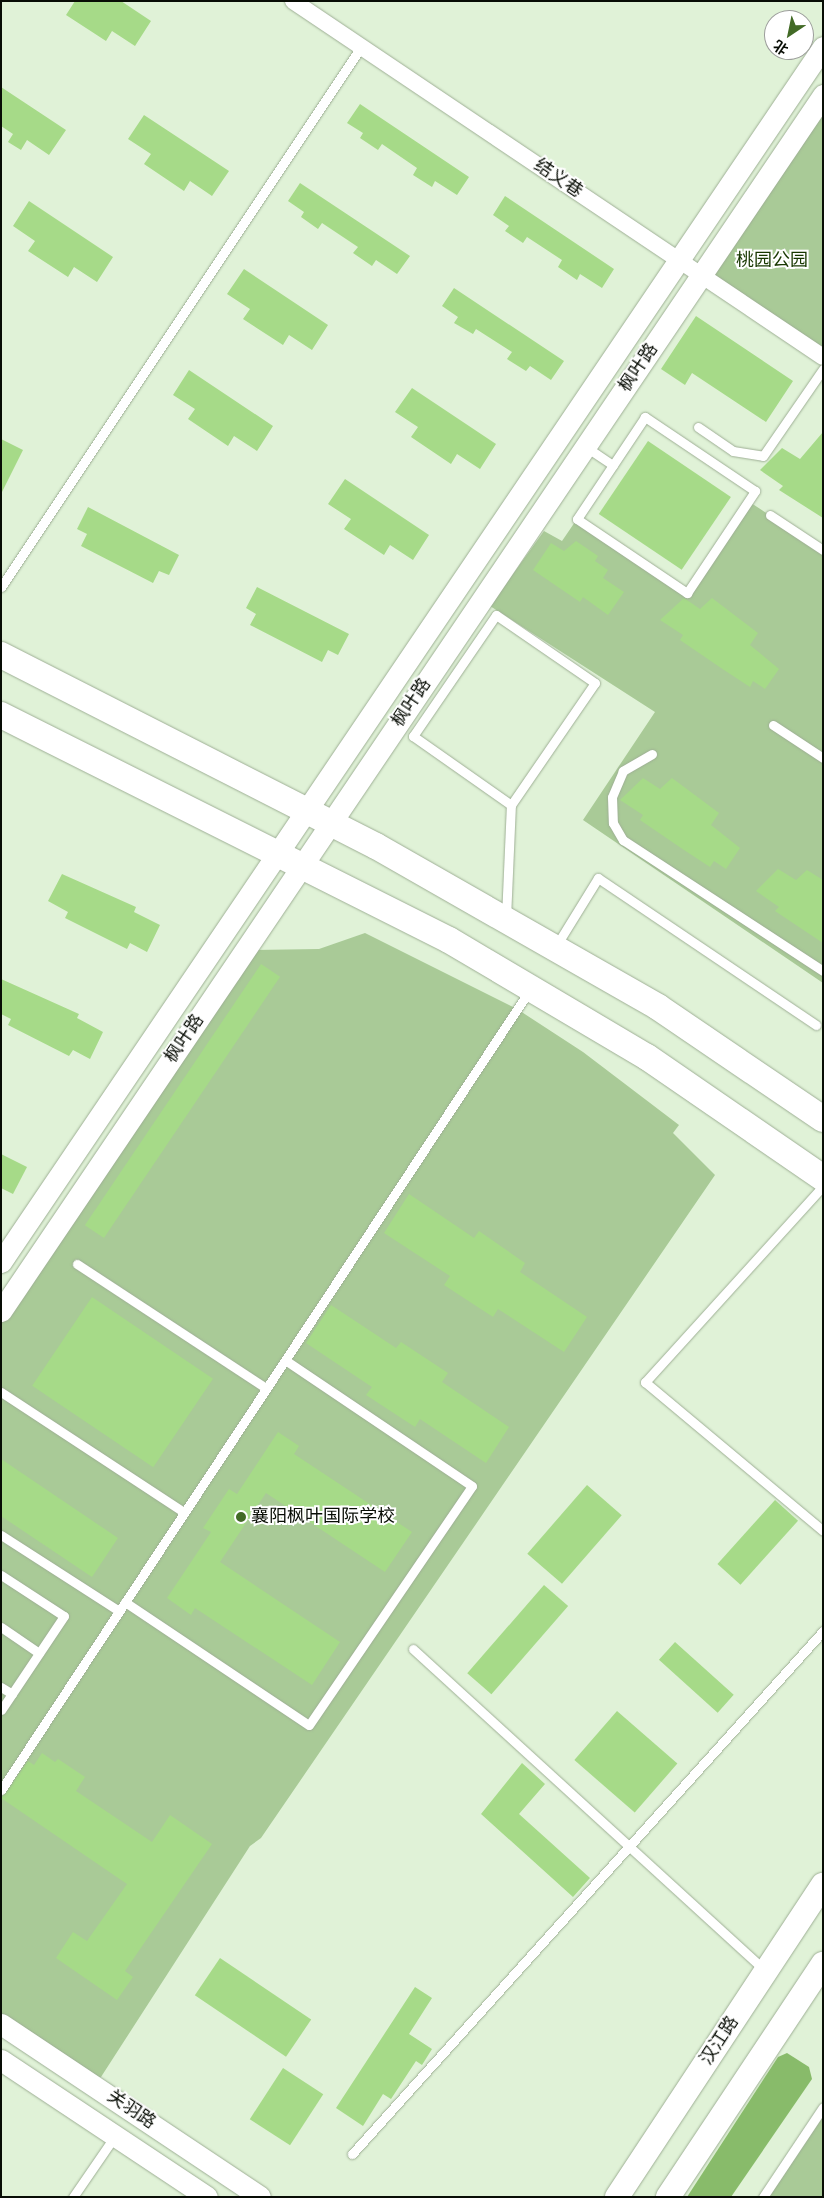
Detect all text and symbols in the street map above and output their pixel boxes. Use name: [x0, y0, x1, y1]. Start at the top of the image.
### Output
north arrow: [764, 10, 814, 60]
text: 北: [771, 37, 791, 56]
street label: 结义巷: [530, 155, 586, 203]
park label: 桃园公园: [736, 250, 808, 272]
street label: 枫叶路: [615, 340, 663, 396]
street label: 枫叶路: [388, 675, 436, 731]
street label: 枫叶路: [161, 1011, 209, 1067]
place label: 襄阳枫叶国际学校: [251, 1506, 395, 1528]
marker: 襄阳枫叶国际学校: [235, 1511, 247, 1523]
street label: 汉江路: [696, 2012, 744, 2070]
street label: 关羽路: [103, 2086, 159, 2134]

